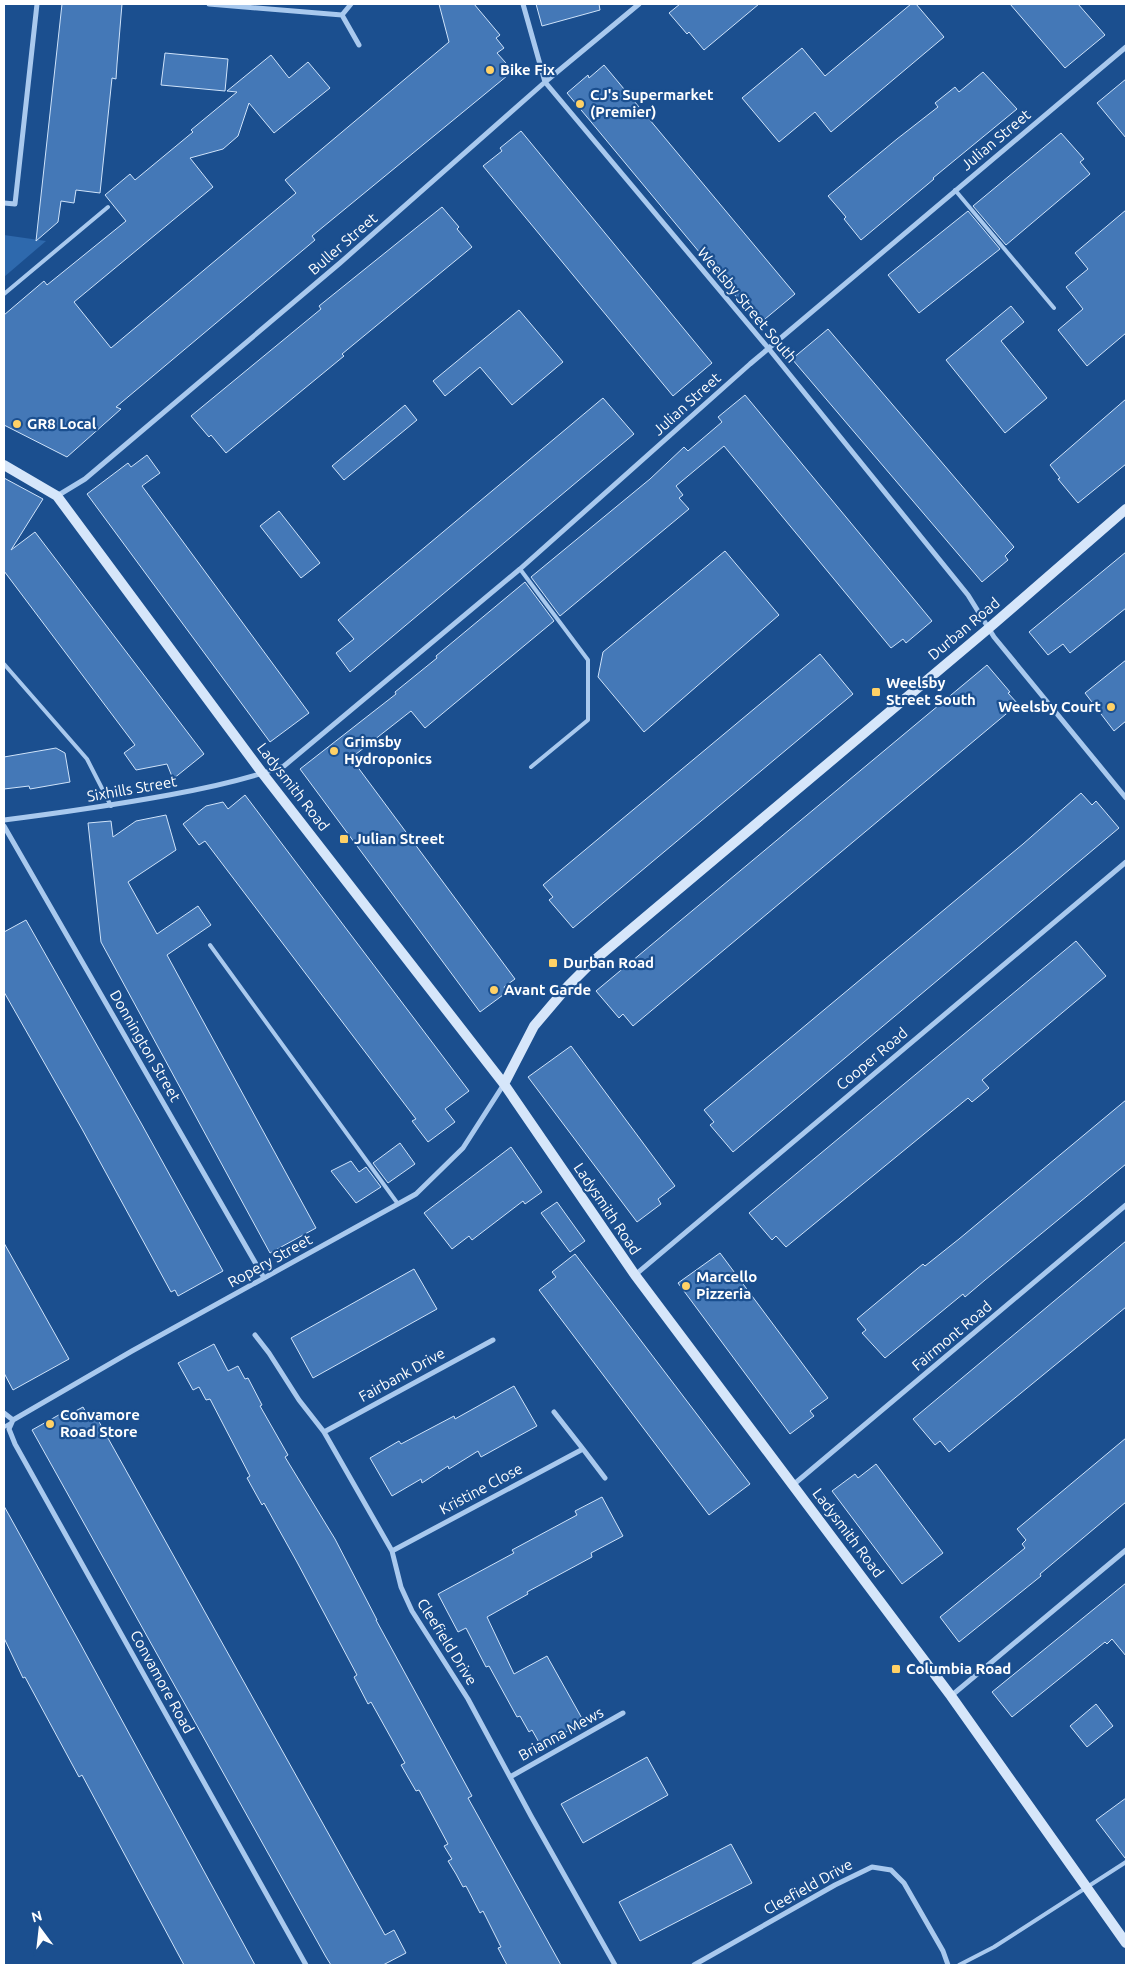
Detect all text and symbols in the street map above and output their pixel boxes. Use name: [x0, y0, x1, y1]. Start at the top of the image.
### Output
place label: Bike Fix: [500, 61, 555, 78]
marker: Bike Fix: [484, 64, 496, 76]
place label: CJ's Supermarket (Premier): [590, 86, 714, 120]
marker: CJ's Supermarket (Premier): [574, 98, 586, 110]
street label: Julian Street: [958, 106, 1034, 173]
street label: Buller Street: [305, 209, 380, 278]
street label: Weelsby Street South: [694, 244, 801, 366]
street label: Julian Street: [649, 369, 724, 438]
place label: GR8 Local: [27, 415, 97, 432]
marker: GR8 Local: [11, 418, 23, 430]
street label: Durban Road: [925, 594, 1003, 663]
place label: Weelsby Street South: [886, 674, 976, 708]
marker: Weelsby Street South: [870, 686, 882, 698]
place label: Weelsby Court: [998, 698, 1102, 715]
marker: Weelsby Court: [1105, 701, 1117, 713]
place label: Grimsby Hydroponics: [344, 733, 432, 767]
street label: Ladysmith Road: [254, 739, 333, 834]
marker: Grimsby Hydroponics: [328, 745, 340, 757]
street label: Sixhills Street: [86, 772, 178, 805]
place label: Julian Street: [354, 830, 445, 847]
marker: Julian Street: [338, 833, 350, 845]
place label: Durban Road: [563, 954, 654, 971]
marker: Durban Road: [547, 957, 559, 969]
place label: Avant Garde: [504, 981, 591, 998]
marker: Avant Garde: [488, 984, 500, 996]
street label: Donnington Street: [107, 987, 184, 1105]
street label: Cooper Road: [833, 1024, 911, 1093]
street label: Ladysmith Road: [570, 1160, 644, 1258]
street label: Ropery Street: [225, 1230, 315, 1291]
place label: Marcello Pizzeria: [696, 1268, 757, 1302]
marker: Marcello Pizzeria: [680, 1280, 692, 1292]
street label: Fairmont Road: [908, 1297, 995, 1374]
street label: Fairbank Drive: [356, 1344, 448, 1405]
place label: Convamore Road Store: [60, 1406, 140, 1440]
marker: Convamore Road Store: [44, 1418, 56, 1430]
street label: Kristine Close: [436, 1460, 525, 1518]
street label: Ladysmith Road: [809, 1485, 887, 1581]
street label: Cleefield Drive: [414, 1595, 481, 1688]
street label: Convamore Road: [127, 1627, 198, 1736]
place label: Columbia Road: [906, 1660, 1011, 1677]
marker: Columbia Road: [890, 1663, 902, 1675]
street label: Brianna Mews: [515, 1703, 606, 1764]
street label: Cleefield Drive: [760, 1855, 855, 1918]
north arrow: [15, 1904, 65, 1954]
text: N: [30, 1907, 44, 1926]

